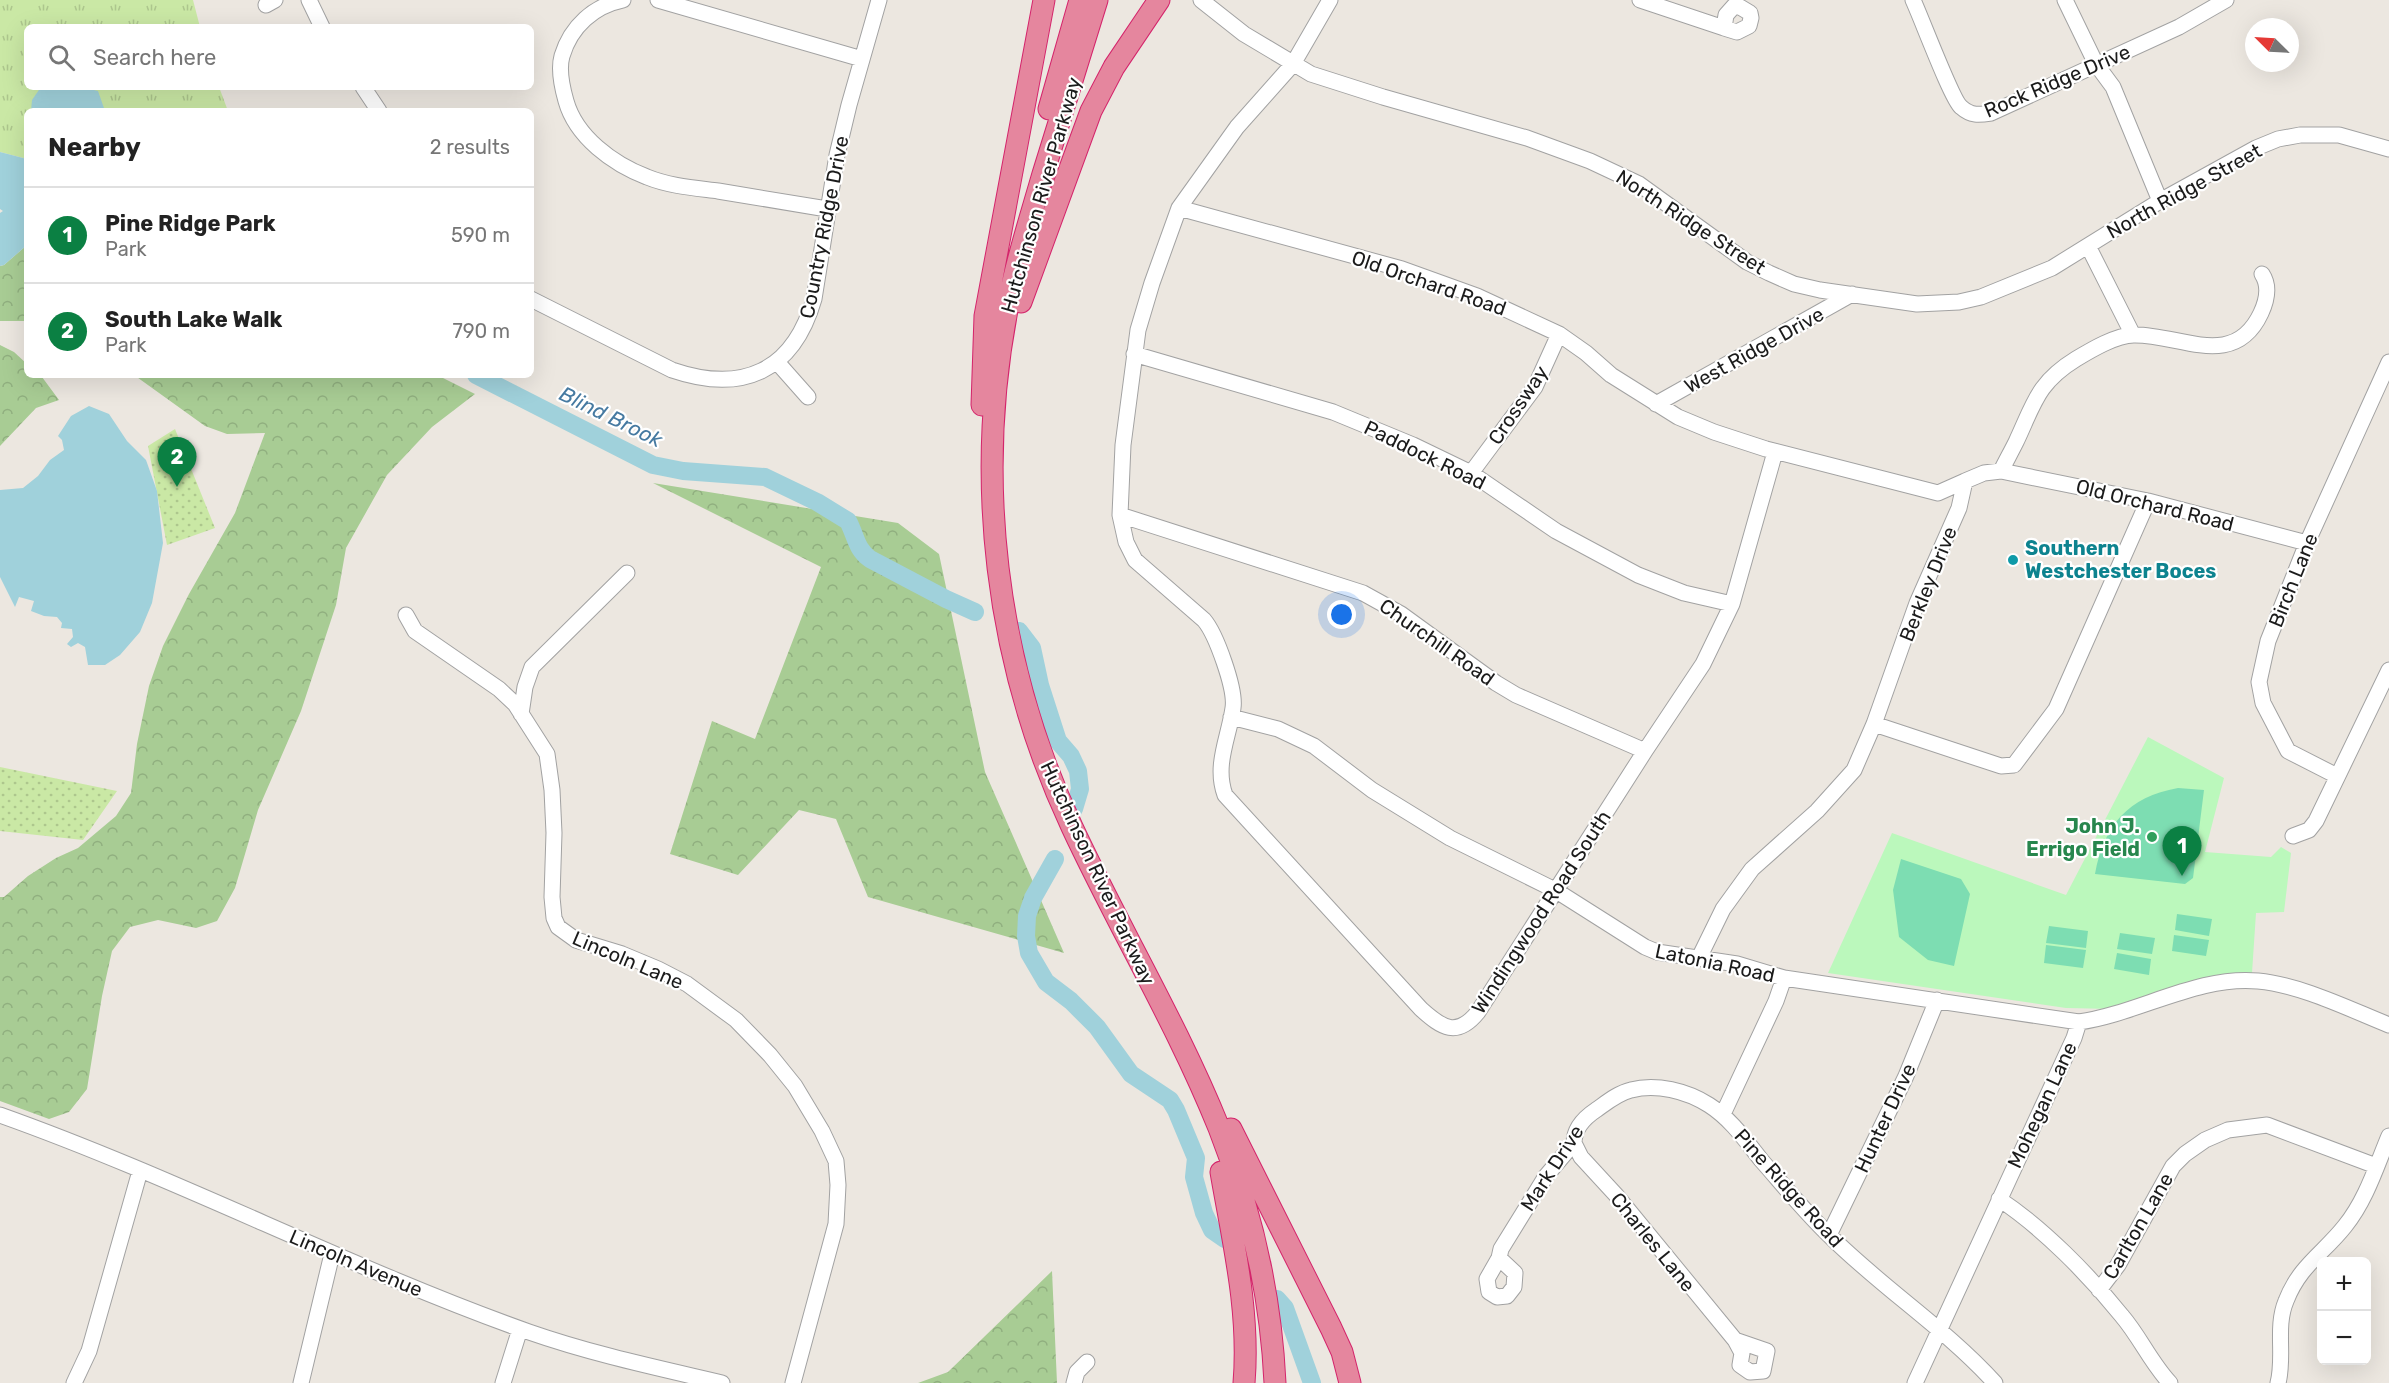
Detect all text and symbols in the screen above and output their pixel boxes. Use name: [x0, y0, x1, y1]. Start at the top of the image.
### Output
north arrow: [2245, 18, 2299, 72]
search box: [24, 24, 534, 90]
street label: Rock Ridge Drive: [1980, 39, 2134, 123]
icon: search: [45, 41, 78, 74]
text: Search here: [93, 44, 216, 71]
street label: Hutchinson River Parkway: [996, 74, 1086, 316]
text: Nearby: [48, 132, 141, 163]
street label: Country Ridge Drive: [795, 134, 853, 320]
text: 2 results: [430, 135, 510, 159]
street label: North Ridge Street: [2102, 138, 2266, 244]
street label: North Ridge Street: [1612, 165, 1770, 279]
text: Pine Ridge Park: [105, 210, 276, 237]
text: 1: [63, 223, 72, 247]
text: 590 m: [451, 223, 510, 247]
text: Park: [105, 237, 147, 261]
street label: Old Orchard Road: [1349, 245, 1509, 321]
street label: West Ridge Drive: [1680, 302, 1828, 398]
text: South Lake Walk: [105, 306, 282, 333]
text: 2: [61, 319, 74, 343]
text: 790 m: [453, 319, 510, 343]
text: Park: [105, 333, 147, 357]
street label: Crossway: [1483, 361, 1553, 449]
water label: Blind Brook: [556, 381, 668, 453]
street label: Paddock Road: [1360, 415, 1490, 495]
pin: 2: [158, 438, 196, 487]
street label: Old Orchard Road: [2074, 474, 2236, 536]
street label: Berkley Drive: [1894, 523, 1962, 645]
street label: Birch Lane: [2263, 529, 2323, 631]
place label: Southern Westchester Boces: [2025, 536, 2216, 583]
marker: Southern Westchester Boces: [2006, 553, 2020, 567]
street label: Churchill Road: [1375, 593, 1499, 691]
your location: [1327, 600, 1356, 629]
street label: Hutchinson River Parkway: [1036, 757, 1160, 989]
street label: Windingwood Road South: [1466, 806, 1616, 1018]
place label: John J. Errigo Field: [2026, 814, 2140, 861]
pin: 1: [2162, 826, 2202, 876]
marker: John J. Errigo Field: [2145, 830, 2159, 844]
street label: Lincoln Lane: [569, 926, 687, 994]
street label: Latonia Road: [1653, 939, 1777, 987]
street label: Mohegan Lane: [2002, 1038, 2082, 1172]
street label: Hunter Drive: [1849, 1060, 1921, 1176]
street label: Mark Drive: [1515, 1121, 1589, 1215]
street label: Pine Ridge Road: [1730, 1124, 1848, 1252]
street label: Carlton Lane: [2098, 1169, 2178, 1283]
street label: Charles Lane: [1606, 1187, 1700, 1297]
street label: Lincoln Avenue: [286, 1224, 426, 1302]
map controls: [2317, 1257, 2371, 1365]
button: +: [2317, 1257, 2371, 1311]
button: −: [2317, 1311, 2371, 1365]

